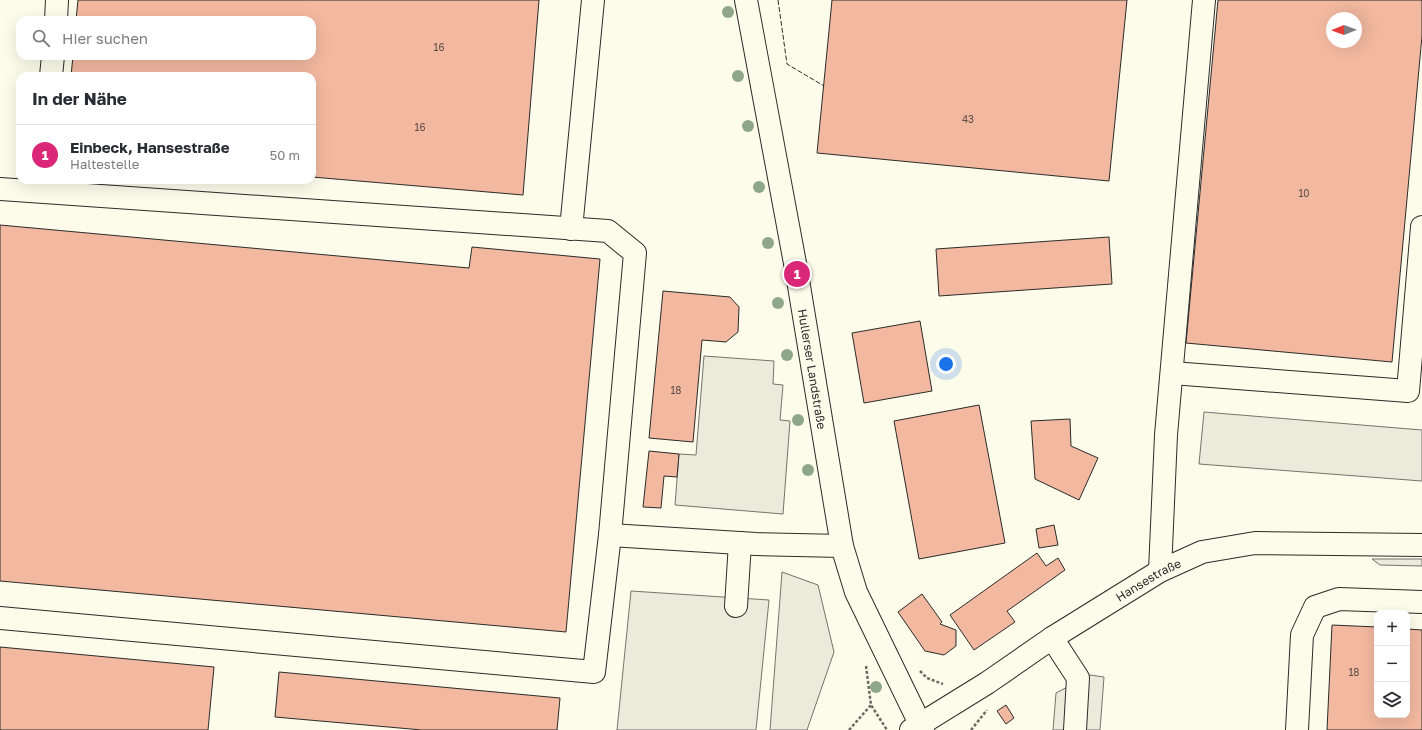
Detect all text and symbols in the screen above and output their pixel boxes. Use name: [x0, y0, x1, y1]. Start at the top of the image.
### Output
north arrow: [1326, 12, 1362, 48]
search box: [16, 16, 316, 60]
icon: search: [30, 27, 52, 49]
text: Hier suchen: [62, 29, 148, 47]
house number: 16: [434, 41, 444, 53]
text: In der Nähe: [32, 88, 127, 109]
house number: 43: [962, 113, 974, 125]
house number: 16: [415, 121, 425, 133]
text: Einbeck, Hansestraße: [70, 138, 230, 156]
text: 1: [42, 147, 48, 163]
text: 50 m: [270, 147, 300, 163]
text: Haltestelle: [70, 156, 139, 172]
house number: 10: [1298, 187, 1310, 199]
pin: 1: [784, 259, 810, 289]
street label: Hullerser Landstraße: [795, 308, 830, 430]
your location: [936, 354, 956, 374]
house number: 18: [671, 384, 681, 396]
street label: Hansestraße: [1113, 555, 1183, 604]
map controls: [1374, 610, 1410, 718]
button: +: [1374, 610, 1410, 646]
button: −: [1374, 646, 1410, 682]
house number: 18: [1349, 666, 1359, 678]
button: layers: [1374, 682, 1410, 718]

